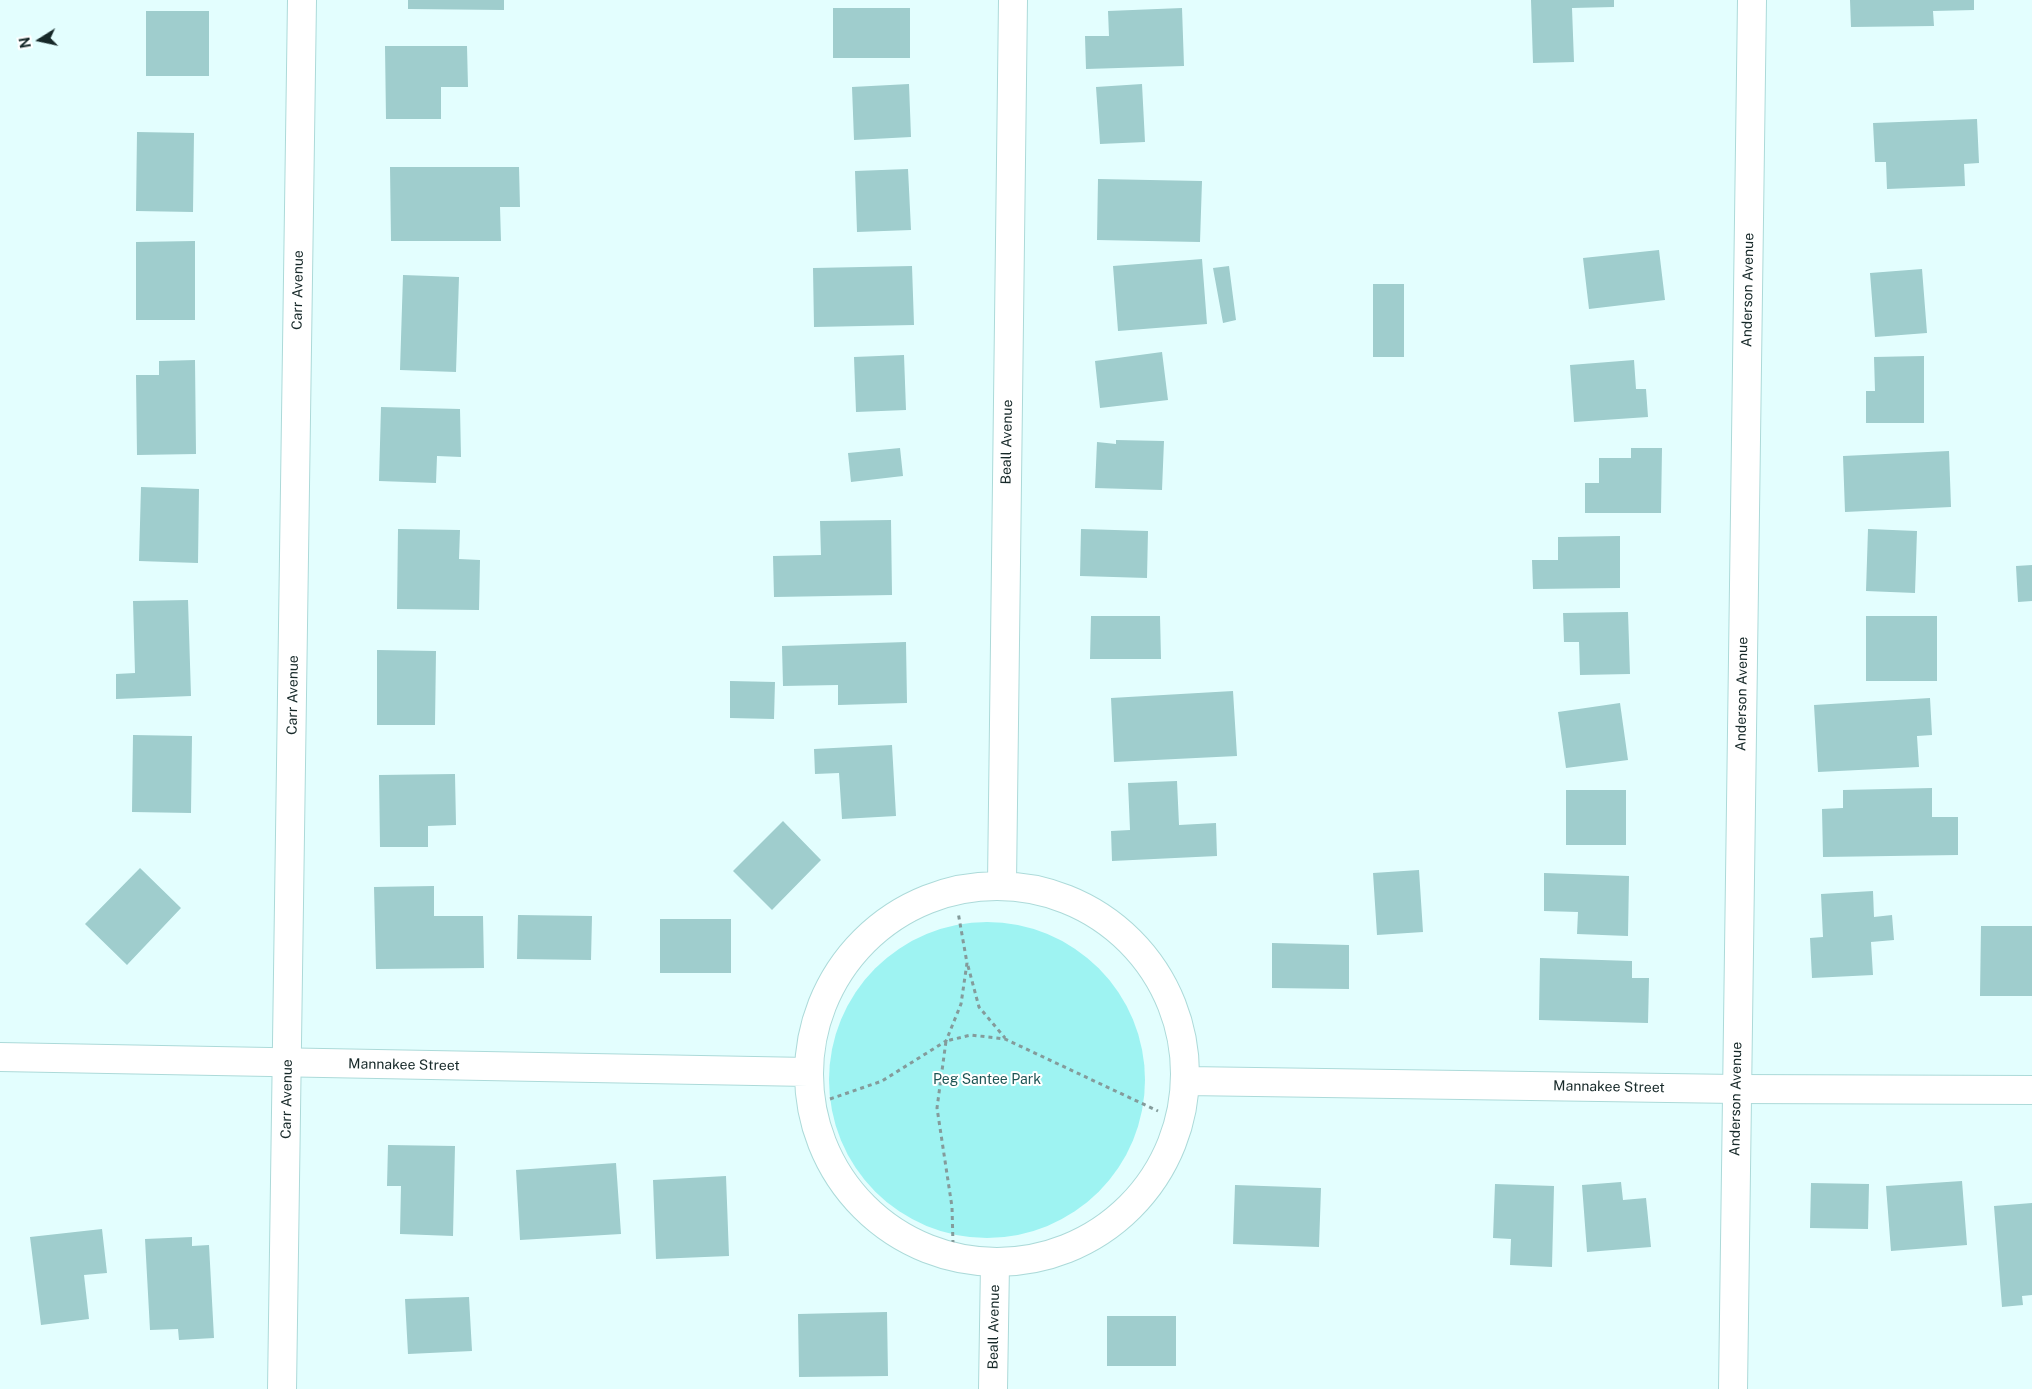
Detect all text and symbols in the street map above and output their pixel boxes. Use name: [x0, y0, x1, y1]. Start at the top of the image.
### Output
north arrow: [15, 15, 65, 65]
text: N: [16, 36, 34, 49]
street label: Anderson Avenue: [1739, 233, 1757, 347]
street label: Carr Avenue: [289, 250, 307, 330]
street label: Beall Avenue: [998, 399, 1016, 485]
street label: Anderson Avenue: [1733, 637, 1751, 751]
street label: Carr Avenue: [284, 655, 302, 735]
street label: Anderson Avenue: [1727, 1042, 1745, 1156]
street label: Mannakee Street: [348, 1056, 460, 1074]
street label: Carr Avenue: [278, 1059, 296, 1139]
park label: Peg Santee Park: [933, 1072, 1041, 1088]
street label: Mannakee Street: [1553, 1078, 1665, 1096]
street label: Beall Avenue: [985, 1284, 1003, 1370]

